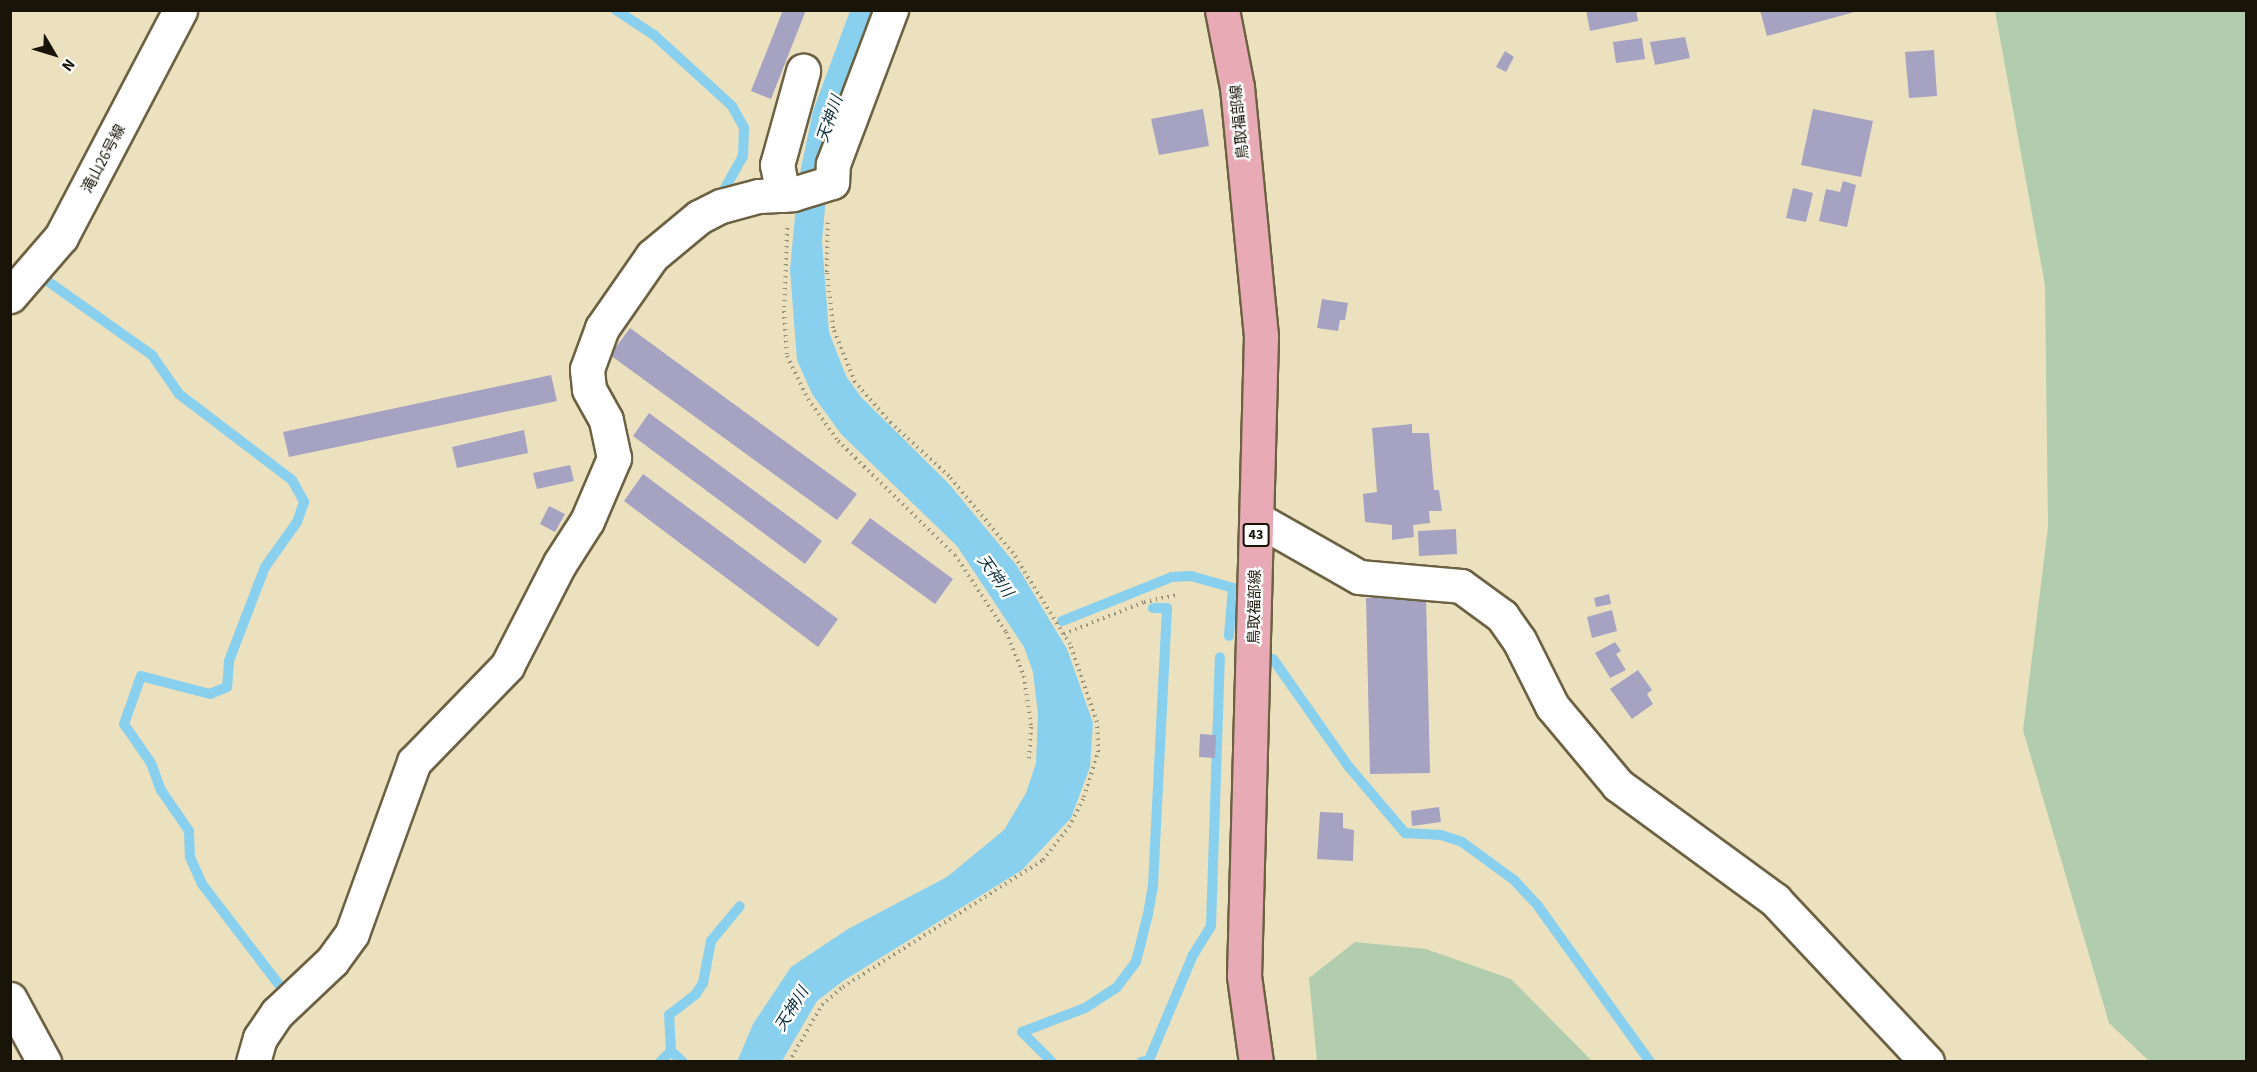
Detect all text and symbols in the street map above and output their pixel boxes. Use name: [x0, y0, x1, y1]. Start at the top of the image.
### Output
north arrow: [24, 24, 84, 84]
text: N: [56, 54, 80, 76]
street label: 鳥取福部線: [1227, 84, 1253, 160]
water label: 天神川: [813, 93, 847, 145]
street label: 滝山26号線: [78, 122, 130, 196]
road number: 43: [1242, 524, 1270, 546]
water label: 天神川: [973, 551, 1017, 601]
street label: 鳥取福部線: [1245, 569, 1265, 645]
water label: 天神川: [771, 984, 813, 1034]

